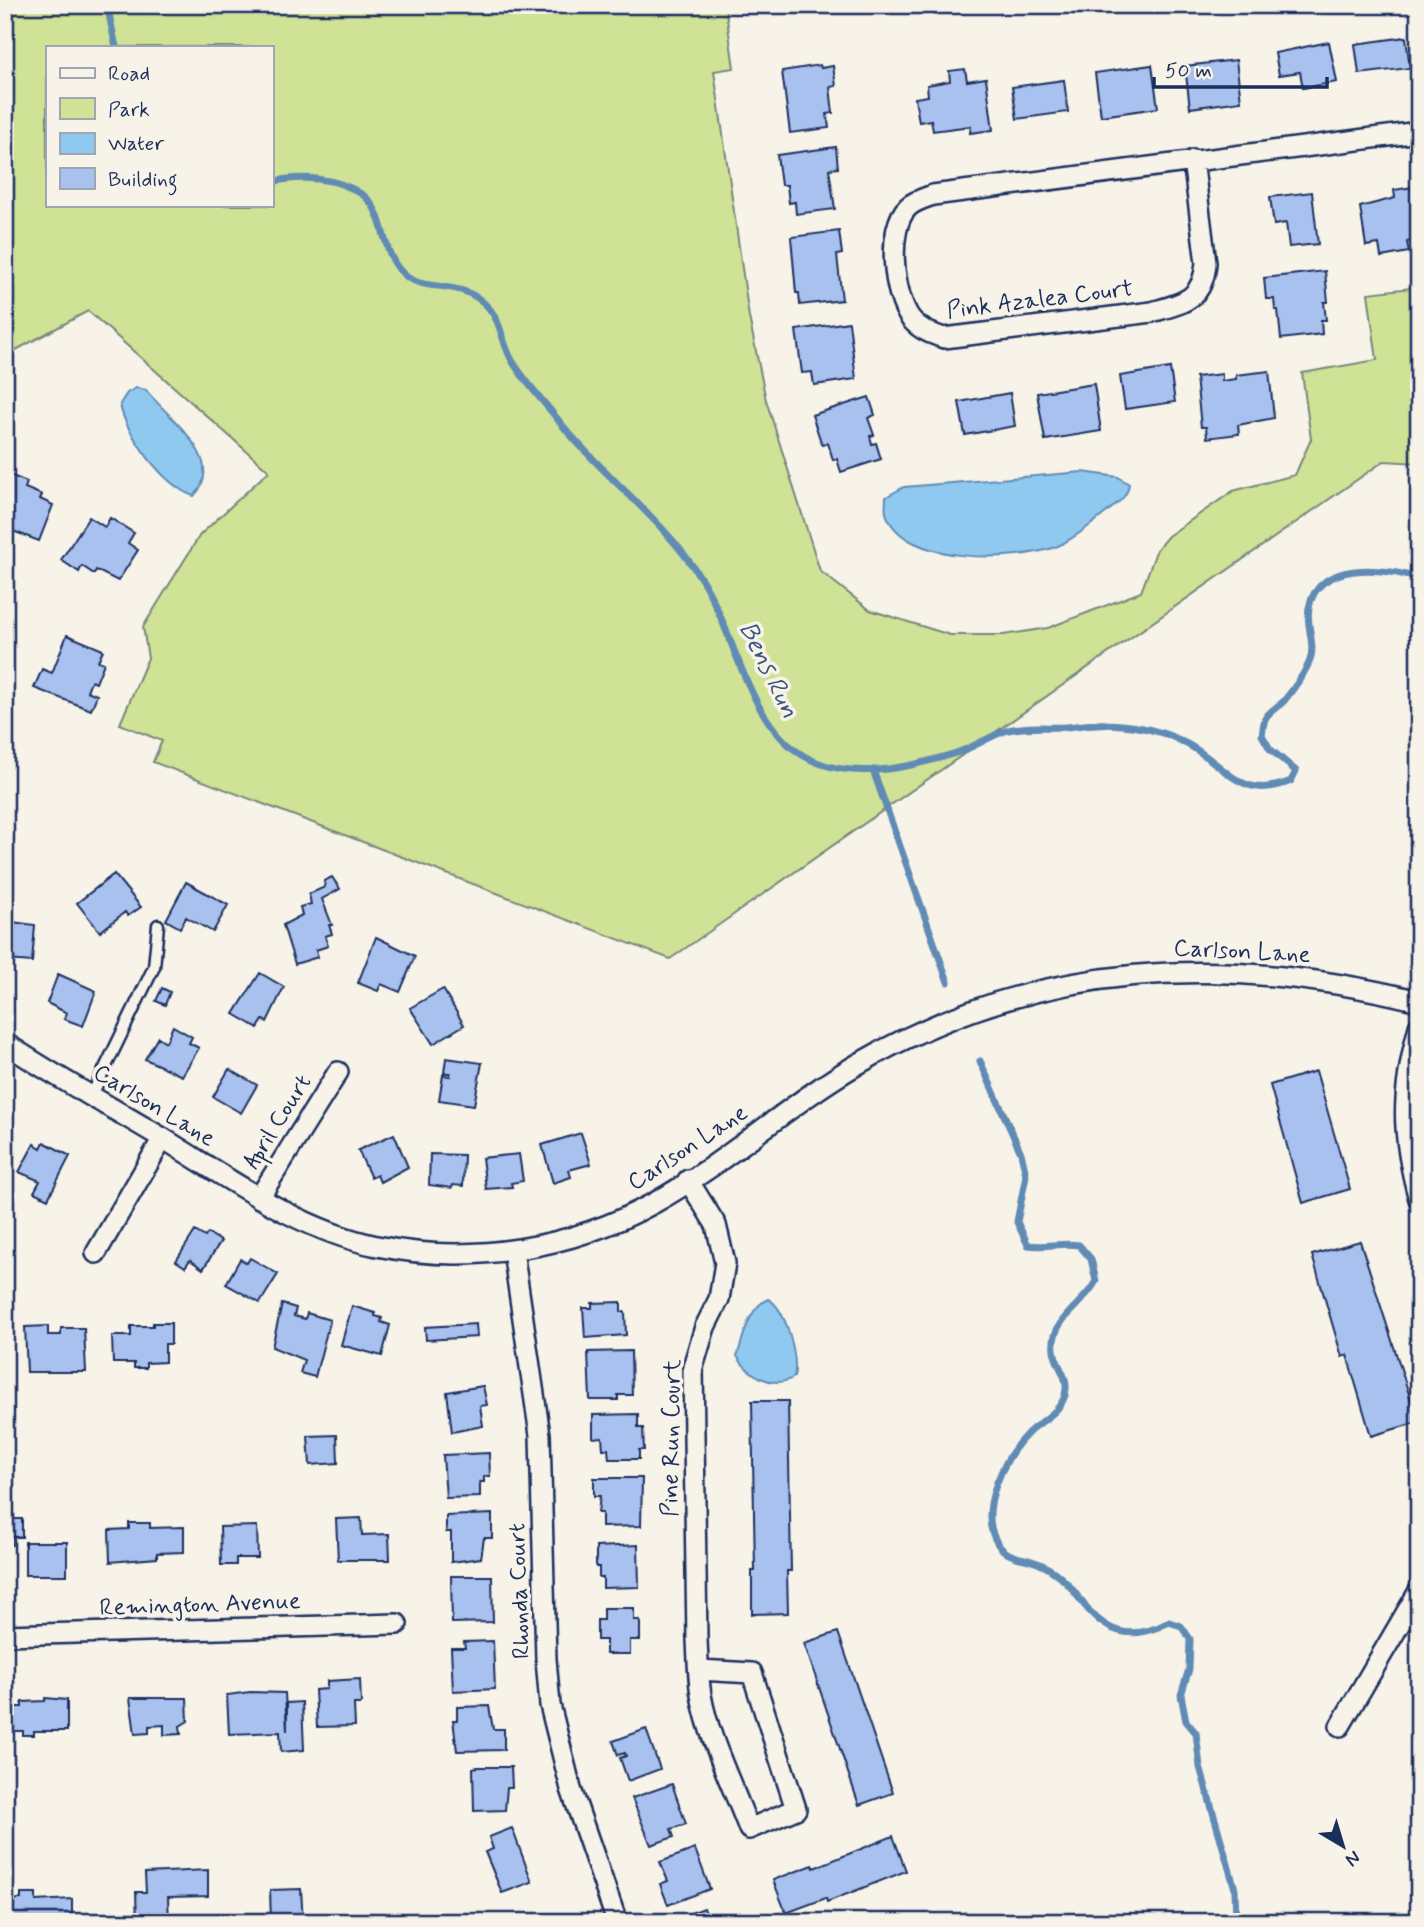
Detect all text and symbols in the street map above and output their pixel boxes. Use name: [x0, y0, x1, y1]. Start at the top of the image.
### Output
legend: [46, 46, 273, 206]
scale bar: [1154, 46, 1328, 90]
text: 50 m: [1165, 57, 1212, 85]
text: Road: [108, 60, 150, 88]
text: Park: [108, 96, 150, 124]
text: Water: [108, 130, 164, 158]
text: Building: [108, 166, 178, 196]
street label: Pink Azalea Court: [945, 273, 1135, 327]
water label: Bens Run: [730, 616, 806, 724]
street label: Carlson Lane: [1173, 933, 1311, 971]
street label: Carlson Lane: [87, 1057, 221, 1155]
street label: April Court: [237, 1069, 322, 1177]
street label: Carlson Lane: [622, 1098, 754, 1198]
street label: Pine Run Court: [655, 1359, 689, 1517]
street label: Rhonda Court: [502, 1522, 538, 1660]
street label: Remington Avenue: [99, 1586, 301, 1624]
north arrow: [1308, 1812, 1378, 1882]
text: N: [1340, 1844, 1365, 1872]

